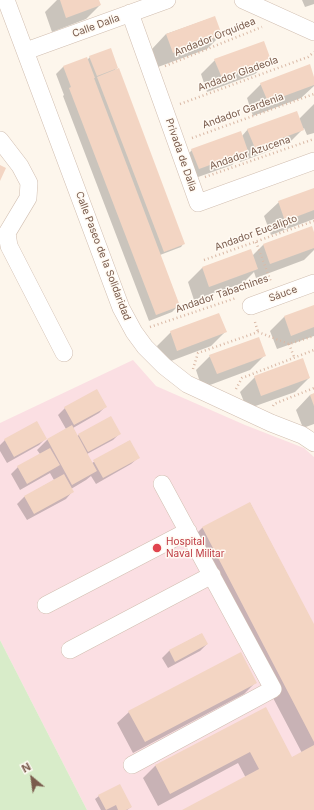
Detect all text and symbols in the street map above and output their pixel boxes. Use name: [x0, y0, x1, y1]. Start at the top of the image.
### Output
street label: Calle Dalia: [71, 12, 121, 40]
street label: Andador Orquídea: [173, 15, 257, 59]
street label: Andador Gladeola: [196, 54, 280, 94]
street label: Andador Gardenia: [201, 91, 285, 131]
street label: Privada de Dalia: [163, 117, 199, 193]
street label: Andador Azucena: [208, 134, 292, 172]
street label: Calle Paseo de la Solidaridad: [73, 190, 133, 322]
street label: Andador Eucalipto: [213, 213, 299, 253]
street label: Andador Tabachines: [174, 272, 270, 316]
street label: Sáuce: [267, 283, 299, 305]
place label: Hospital Naval Militar: [166, 536, 224, 560]
marker: Hospital Naval Militar: [151, 542, 163, 554]
north arrow: [12, 758, 52, 798]
text: N: [19, 759, 33, 776]

